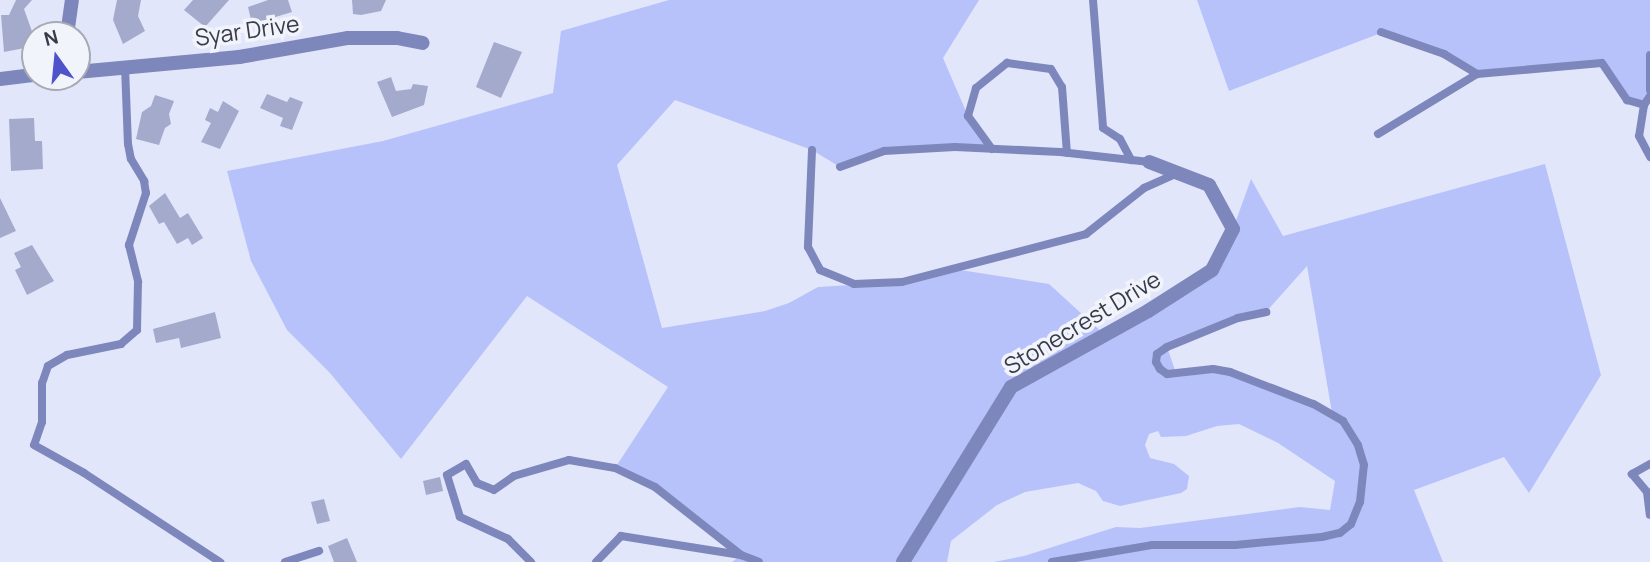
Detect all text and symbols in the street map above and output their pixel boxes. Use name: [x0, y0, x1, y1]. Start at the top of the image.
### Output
street label: Syar Drive: [193, 9, 301, 51]
north arrow: [21, 21, 91, 91]
text: N: [41, 23, 61, 52]
street label: Stonecrest Drive: [999, 264, 1165, 380]

